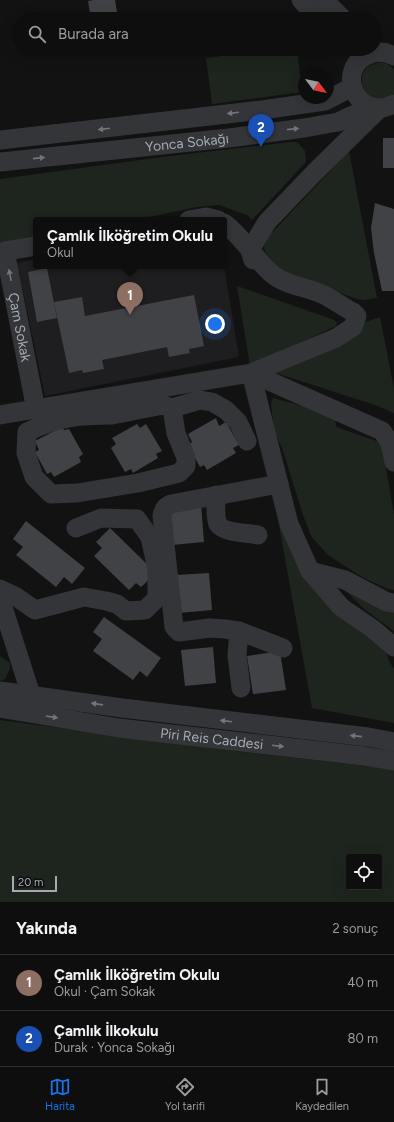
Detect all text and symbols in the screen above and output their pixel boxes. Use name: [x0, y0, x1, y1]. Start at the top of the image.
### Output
search box: [12, 12, 382, 56]
icon: search: [26, 23, 48, 45]
text: Burada ara: [58, 25, 129, 43]
north arrow: [298, 68, 334, 104]
one-way arrow: [227, 110, 239, 117]
pin: 2: [248, 114, 274, 147]
one-way arrow: [98, 125, 110, 132]
one-way arrow: [287, 126, 299, 132]
street label: Yonca Sokağı: [145, 130, 230, 156]
one-way arrow: [33, 154, 45, 161]
popup: [33, 217, 227, 269]
text: Çamlık İlköğretim Okulu: [47, 227, 213, 245]
text: Okul: [47, 245, 74, 260]
one-way arrow: [6, 269, 12, 281]
pin: 1: [117, 282, 143, 315]
street label: Çam Sokak: [4, 291, 34, 363]
your location: [205, 314, 225, 334]
one-way arrow: [91, 701, 104, 707]
one-way arrow: [46, 714, 58, 720]
one-way arrow: [220, 718, 232, 724]
street label: Piri Reis Caddesi: [159, 725, 264, 753]
one-way arrow: [350, 732, 362, 739]
one-way arrow: [272, 743, 284, 749]
map controls: [346, 854, 382, 890]
button: locate: [346, 854, 382, 890]
scale bar: [12, 874, 57, 893]
text: 20 m: [18, 876, 43, 889]
text: Yakında: [16, 918, 77, 938]
text: 2 sonuç: [332, 921, 378, 936]
text: Çamlık İlköğretim Okulu: [54, 966, 220, 984]
text: 1: [26, 975, 32, 990]
text: 40 m: [347, 975, 378, 990]
text: Okul · Çam Sokak: [54, 984, 155, 999]
text: Çamlık İlkokulu: [54, 1022, 158, 1040]
text: 2: [25, 1031, 33, 1046]
text: 80 m: [347, 1031, 378, 1046]
text: Durak · Yonca Sokağı: [54, 1040, 175, 1055]
tab: Harita: [45, 1076, 75, 1113]
tab: Yol tarifi: [165, 1076, 205, 1113]
tab: Kaydedilen: [295, 1076, 349, 1113]

